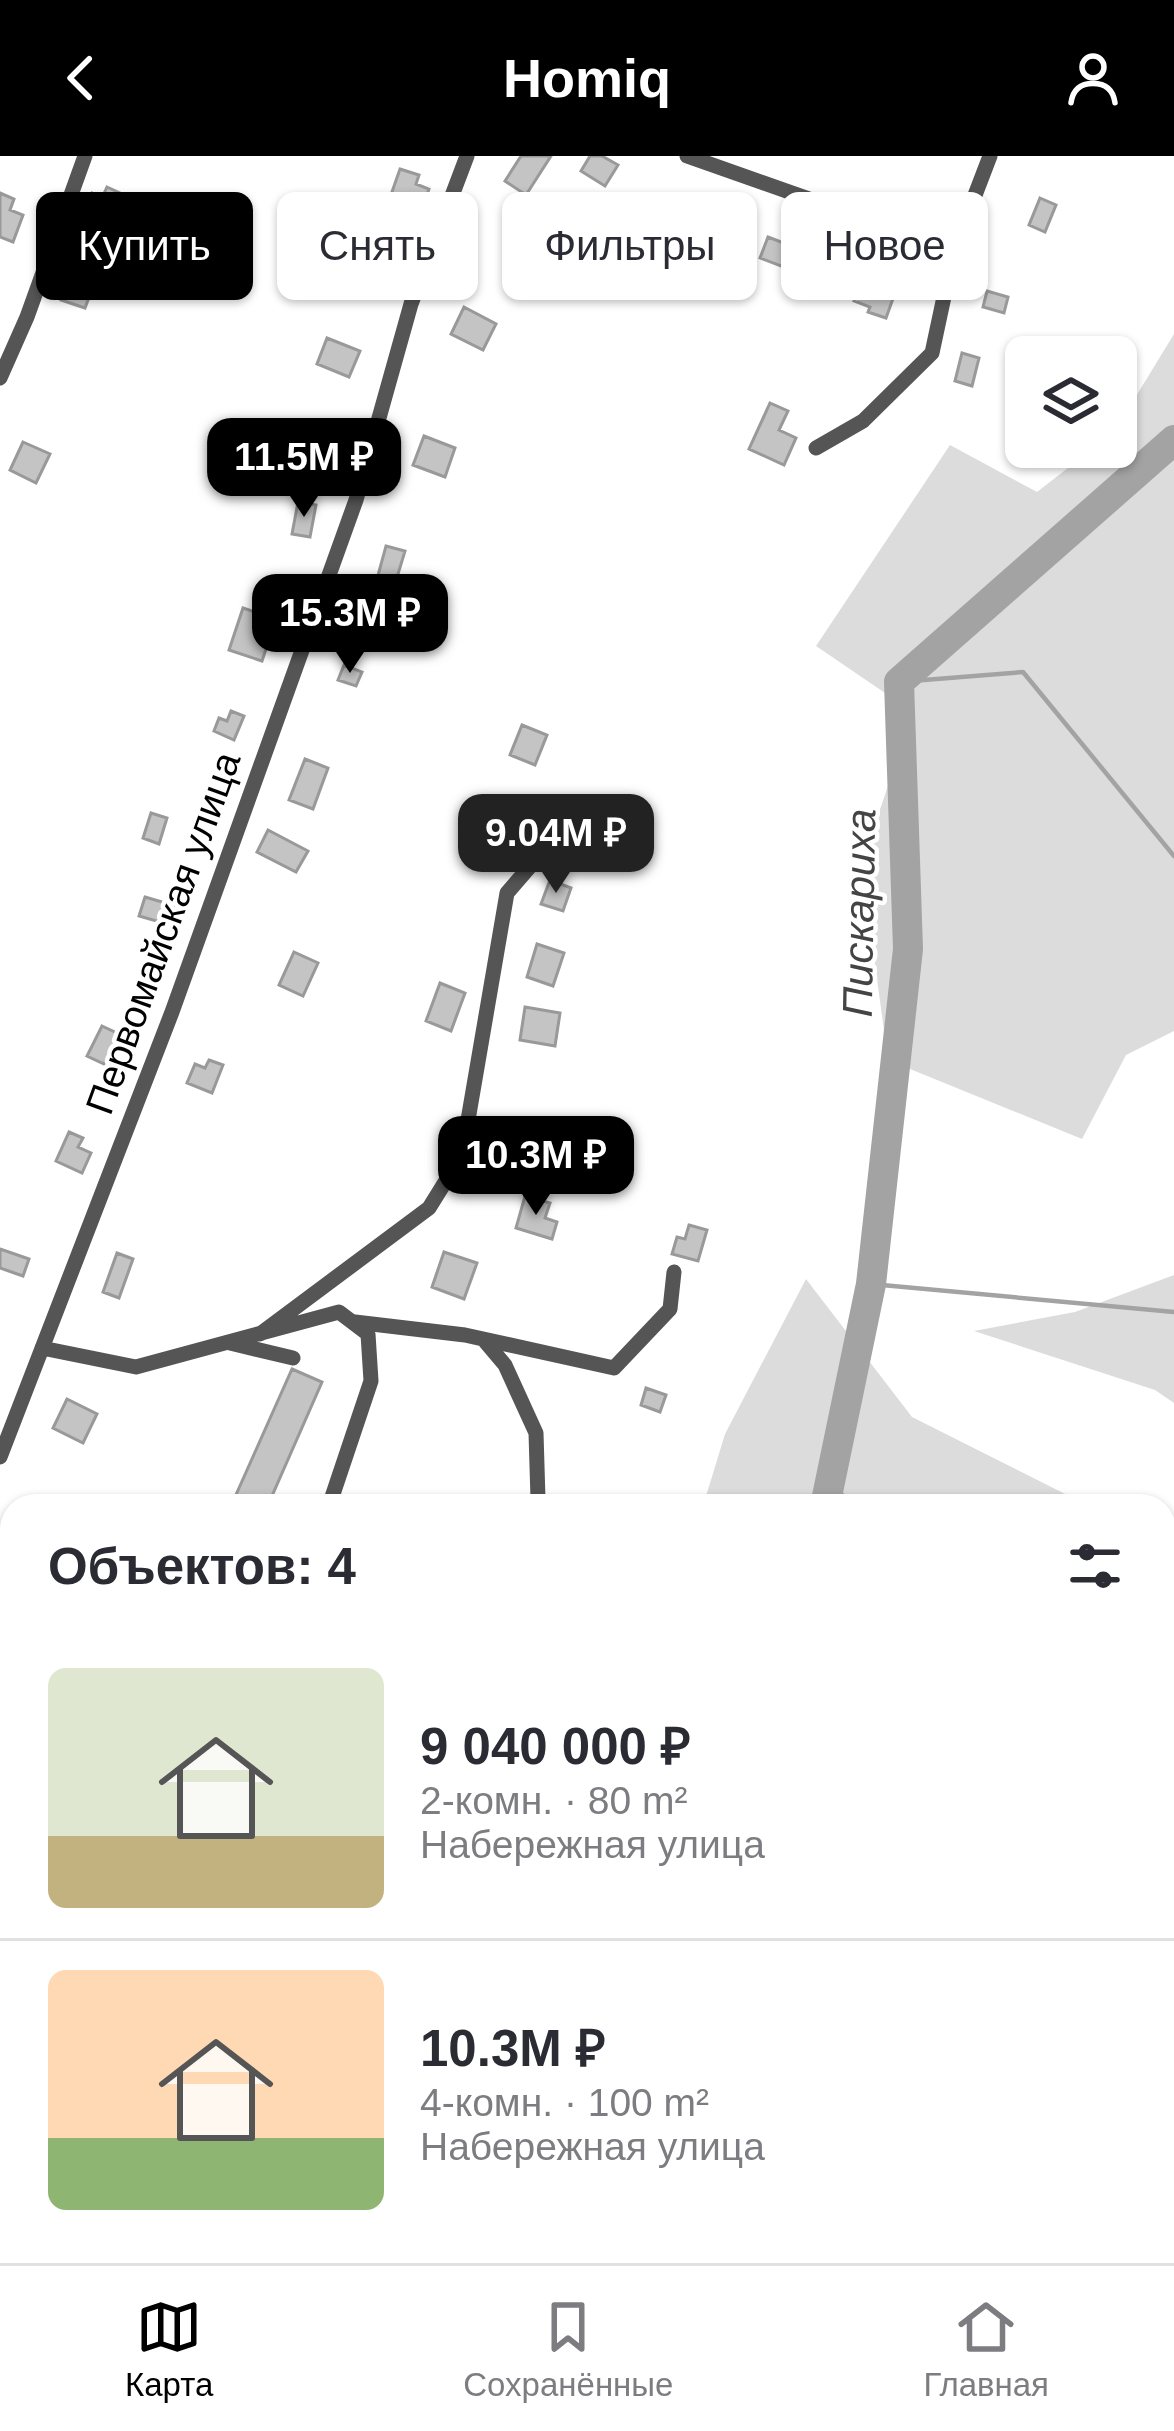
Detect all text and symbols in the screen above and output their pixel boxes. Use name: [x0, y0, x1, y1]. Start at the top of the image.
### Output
icon: back: [48, 45, 114, 111]
icon: person: [1060, 45, 1126, 111]
text: Homiq: [503, 48, 671, 108]
chip: Купить: [36, 192, 253, 300]
chip: Снять: [277, 192, 478, 300]
chip: Фильтры: [502, 192, 757, 300]
chip: Новое: [781, 192, 988, 300]
map controls: [1005, 336, 1137, 468]
button: layers: [1005, 336, 1137, 468]
pin: 11.5M ₽: [193, 418, 415, 520]
text: 11.5M ₽: [234, 435, 374, 478]
pin: 15.3M ₽: [239, 574, 461, 676]
text: 15.3M ₽: [279, 591, 421, 634]
street label: Первомайская улица: [77, 746, 249, 1120]
pin: 9.04M ₽: [445, 794, 667, 896]
water label: Пискариха: [834, 808, 884, 1018]
text: 9.04M ₽: [485, 811, 627, 854]
pin: 10.3M ₽: [425, 1116, 647, 1218]
text: 10.3M ₽: [465, 1133, 607, 1176]
icon: filters: [1062, 1533, 1128, 1599]
text: Объектов: 4: [48, 1538, 356, 1595]
icon: home: [144, 1716, 288, 1860]
text: 9 040 000 ₽: [420, 1718, 691, 1775]
text: 2-комн. · 80 m²: [420, 1779, 687, 1822]
text: Набережная улица: [420, 1823, 765, 1866]
icon: home: [144, 2018, 288, 2162]
text: 10.3M ₽: [420, 2020, 606, 2077]
text: 4-комн. · 100 m²: [420, 2081, 709, 2124]
text: Набережная улица: [420, 2125, 765, 2168]
tab: Карта: [125, 2294, 213, 2404]
tab: Сохранённые: [463, 2294, 673, 2404]
tab: Главная: [923, 2294, 1049, 2404]

